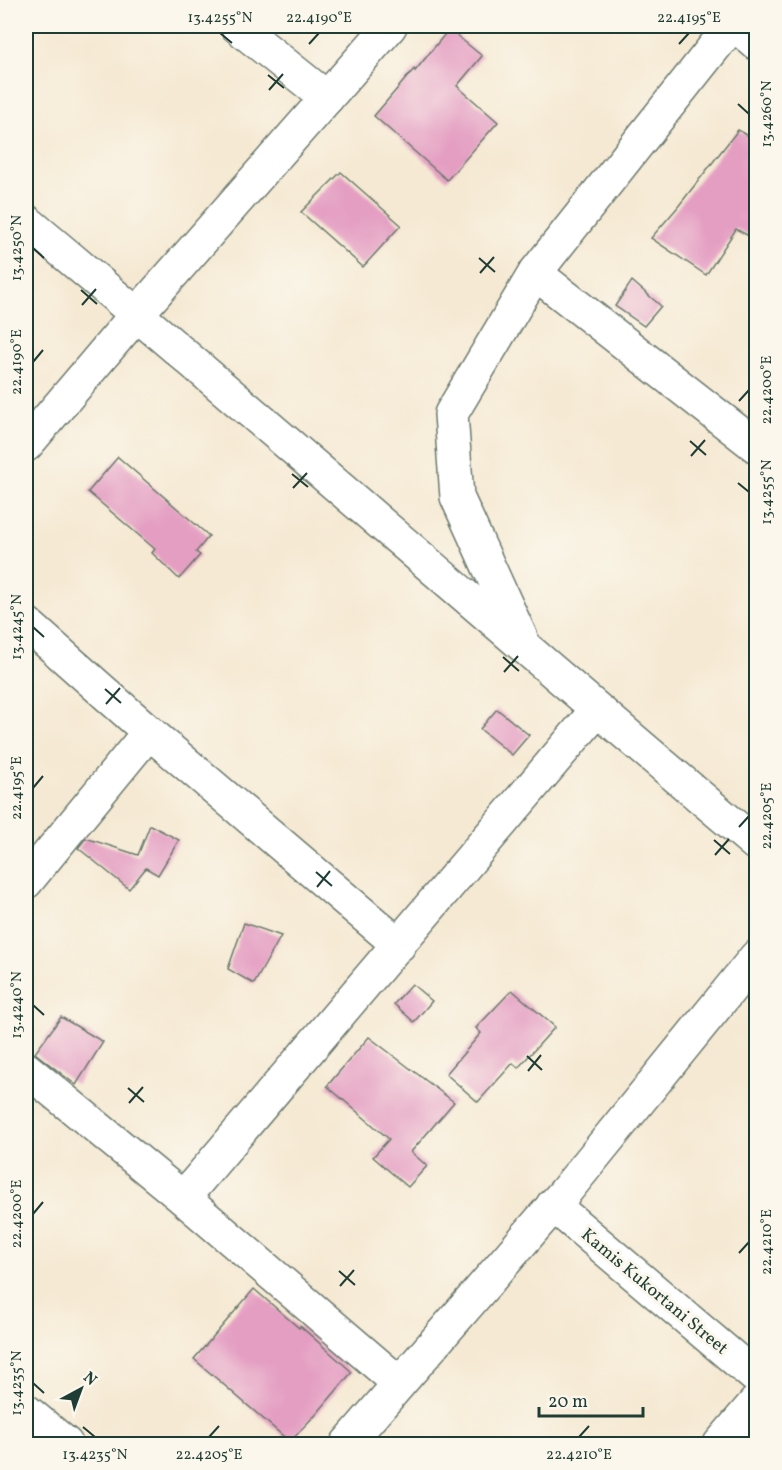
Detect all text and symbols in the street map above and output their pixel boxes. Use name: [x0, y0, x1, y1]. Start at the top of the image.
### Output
text: 13.4255°N: [187, 8, 253, 29]
text: 22.4190°E: [286, 8, 352, 29]
text: 22.4195°E: [657, 8, 721, 29]
text: 13.4260°N: [757, 80, 778, 148]
text: 13.4250°N: [7, 215, 28, 281]
text: 22.4190°E: [7, 329, 28, 395]
text: 22.4200°E: [757, 355, 778, 425]
text: 13.4255°N: [757, 459, 778, 525]
text: 13.4245°N: [7, 594, 28, 660]
text: 22.4195°E: [7, 756, 28, 820]
text: 22.4205°E: [757, 782, 778, 850]
text: 13.4240°N: [7, 971, 28, 1039]
text: 22.4200°E: [7, 1179, 28, 1249]
text: 22.4210°E: [757, 1209, 778, 1275]
street label: Kamis Kukortani Street: [575, 1223, 733, 1361]
text: 13.4235°N: [7, 1350, 28, 1416]
north arrow: [51, 1359, 111, 1419]
text: N: [78, 1367, 101, 1392]
scale bar: [539, 1380, 642, 1418]
text: 20 m: [548, 1390, 588, 1415]
text: 13.4235°N: [62, 1445, 128, 1466]
text: 22.4205°E: [175, 1445, 243, 1466]
text: 22.4210°E: [546, 1445, 612, 1466]

